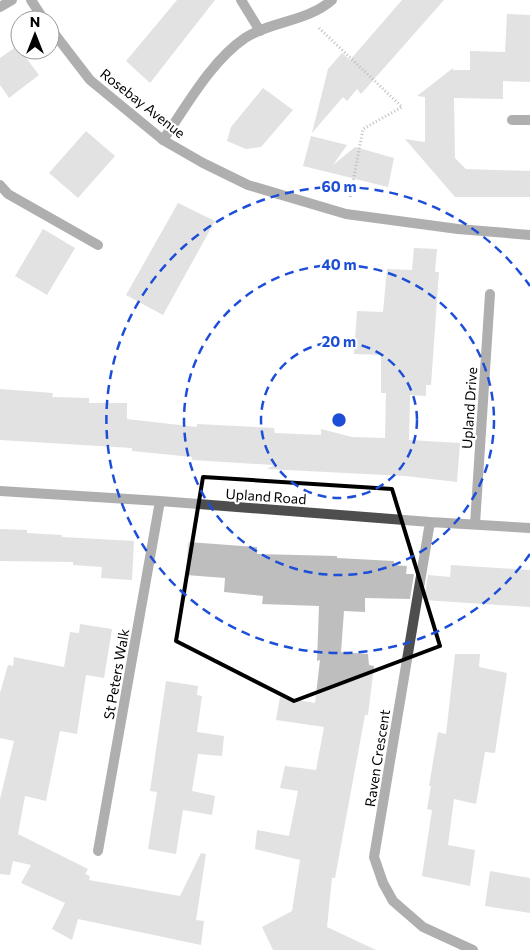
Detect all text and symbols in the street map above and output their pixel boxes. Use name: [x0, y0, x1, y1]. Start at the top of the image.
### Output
north arrow: [10, 10, 60, 60]
text: N: [30, 13, 40, 30]
street label: Rosebay Avenue: [97, 65, 189, 141]
text: 60 m: [321, 177, 357, 195]
text: 40 m: [321, 255, 357, 273]
text: 20 m: [322, 332, 356, 350]
street label: Upland Drive: [458, 367, 480, 449]
centre of rings: [330, 411, 348, 429]
street label: Upland Road: [225, 485, 307, 507]
street label: St Peters Walk: [100, 627, 132, 721]
street label: Raven Crescent: [361, 708, 393, 808]

